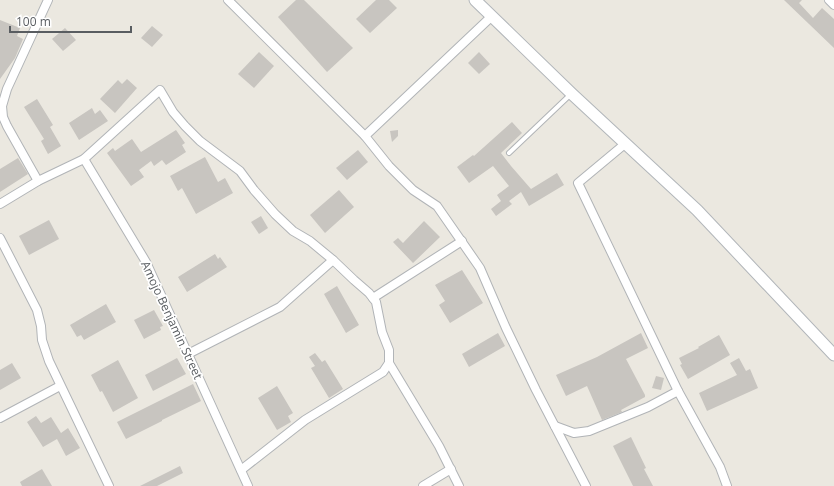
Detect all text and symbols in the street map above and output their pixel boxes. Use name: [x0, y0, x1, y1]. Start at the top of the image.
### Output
scale bar: [10, 8, 131, 34]
text: 100 m: [16, 13, 51, 30]
street label: Amojo Benjamin Street: [137, 258, 207, 382]

